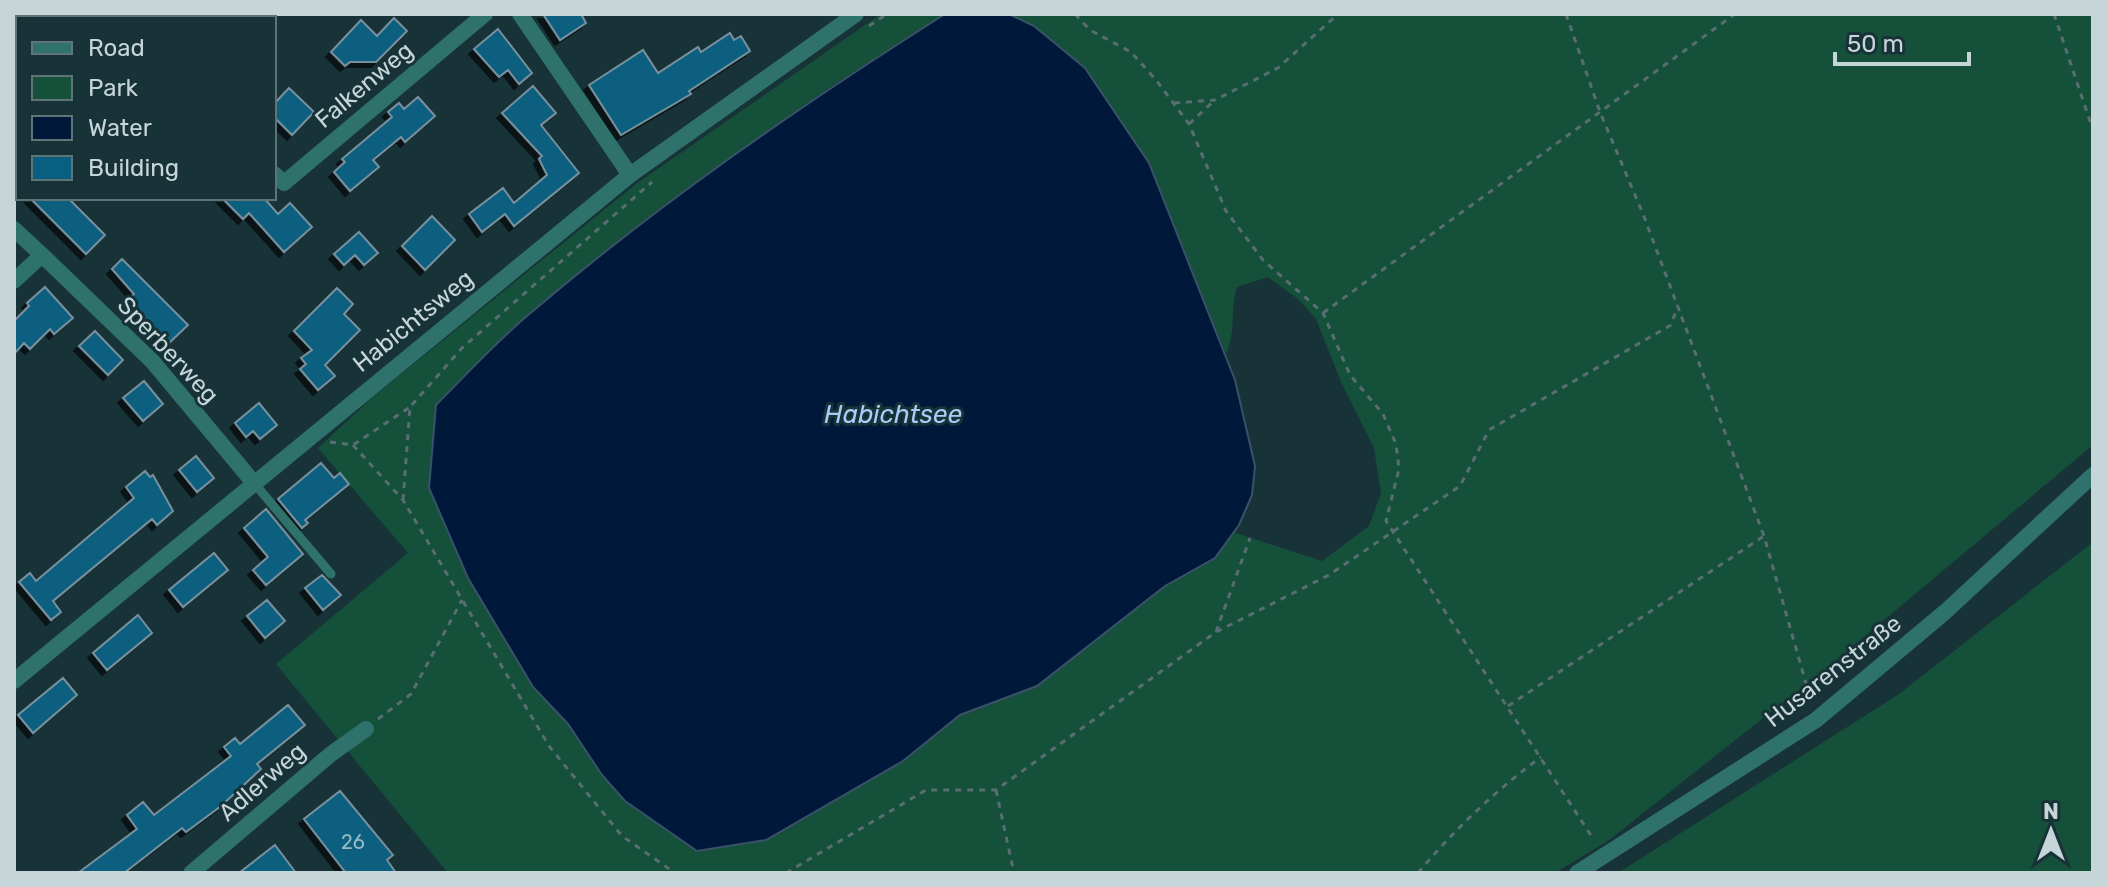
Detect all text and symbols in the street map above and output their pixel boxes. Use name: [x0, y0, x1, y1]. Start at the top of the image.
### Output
legend: [16, 16, 276, 200]
scale bar: [1835, 16, 1969, 66]
text: 50 m: [1847, 30, 1904, 58]
text: Road: [88, 34, 145, 62]
street label: Falkenweg: [310, 36, 418, 134]
text: Park: [88, 74, 139, 102]
text: Water: [88, 114, 152, 142]
text: Building: [88, 154, 179, 182]
street label: Habichtsweg: [347, 264, 479, 378]
street label: Sperberweg: [112, 291, 224, 409]
water label: Habichtsee: [824, 399, 962, 430]
street label: Husarenstraße: [1759, 609, 1907, 733]
street label: Adlerweg: [213, 737, 311, 827]
north arrow: [2011, 791, 2091, 871]
text: N: [2043, 798, 2059, 825]
house number: 26: [341, 830, 365, 854]

